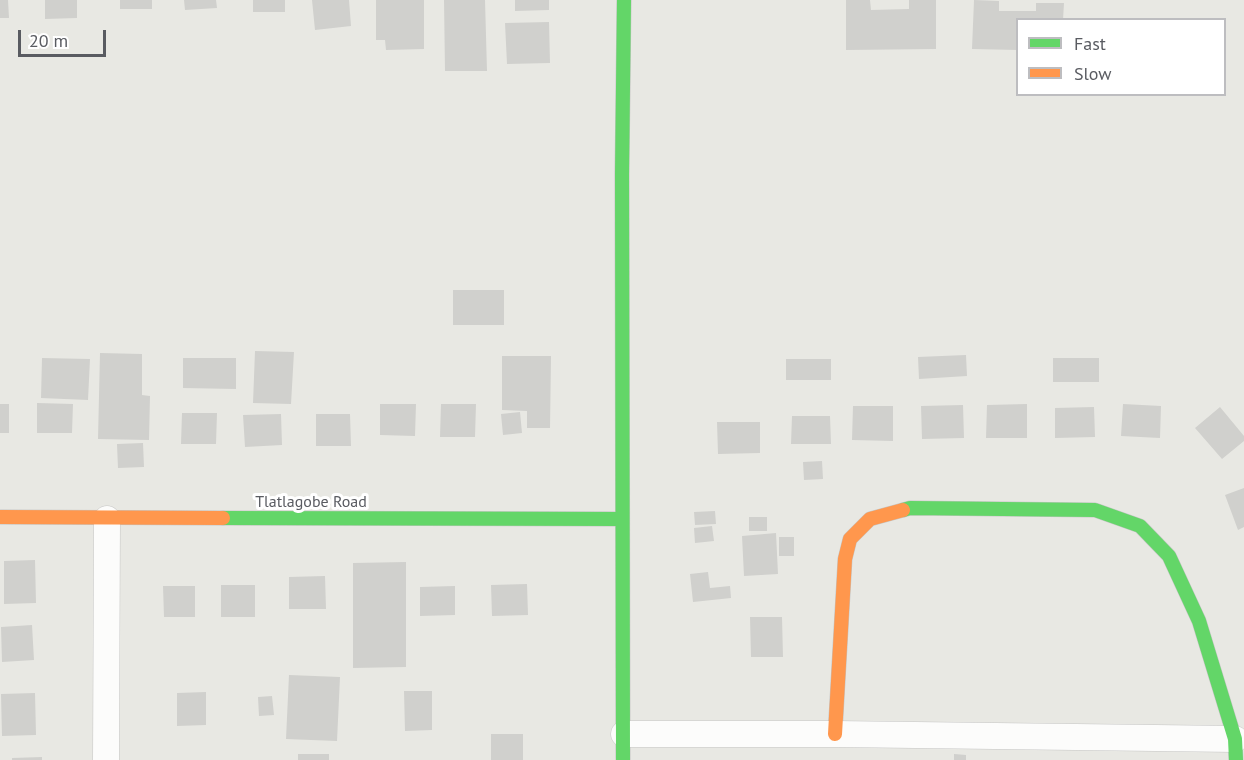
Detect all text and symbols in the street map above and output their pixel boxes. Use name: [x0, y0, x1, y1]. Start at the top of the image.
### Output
scale bar: [21, 18, 110, 56]
legend: [1016, 18, 1226, 96]
text: 20 m: [29, 29, 68, 52]
text: Fast: [1074, 32, 1106, 55]
text: Slow: [1074, 62, 1112, 85]
street label: Tlatlagobe Road: [255, 492, 367, 512]

